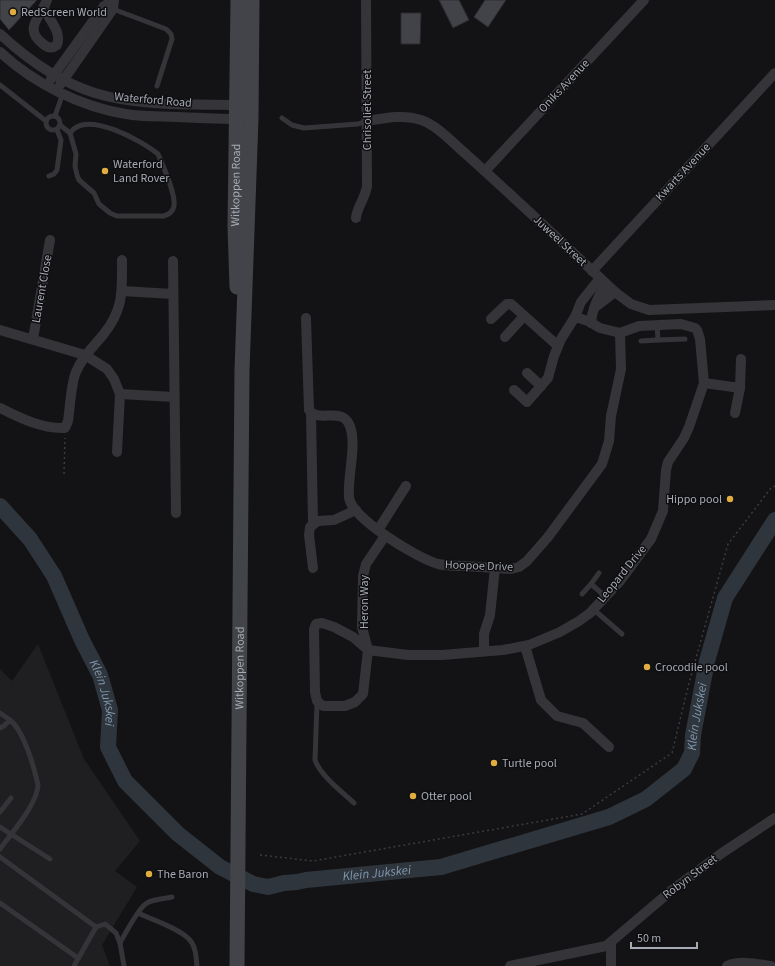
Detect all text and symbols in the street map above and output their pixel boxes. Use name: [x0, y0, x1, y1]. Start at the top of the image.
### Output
place label: RedScreen World: [21, 4, 107, 21]
marker: RedScreen World: [8, 7, 18, 17]
street label: Oniks Avenue: [535, 55, 593, 117]
street label: Chrisoliet Street: [359, 70, 376, 150]
street label: Waterford Road: [113, 88, 193, 112]
street label: Kwarts Avenue: [652, 139, 714, 205]
street label: Witkoppen Road: [226, 144, 245, 227]
place label: Waterford Land Rover: [113, 156, 170, 187]
marker: Waterford Land Rover: [100, 166, 110, 176]
street label: Juweel Street: [529, 211, 591, 271]
street label: Laurent Close: [28, 254, 56, 324]
place label: Hippo pool: [666, 491, 722, 508]
marker: Hippo pool: [725, 494, 735, 504]
street label: Leopard Drive: [593, 541, 651, 606]
street label: Hoopoe Drive: [445, 556, 514, 576]
street label: Heron Way: [356, 575, 373, 629]
street label: Witkoppen Road: [231, 627, 248, 709]
water label: Klein Jukskei: [85, 656, 119, 727]
place label: Crocodile pool: [655, 659, 728, 676]
marker: Crocodile pool: [642, 662, 652, 672]
water label: Klein Jukskei: [683, 680, 712, 751]
place label: Turtle pool: [502, 755, 557, 772]
marker: Turtle pool: [489, 758, 499, 768]
place label: Otter pool: [421, 788, 472, 805]
marker: Otter pool: [408, 791, 418, 801]
street label: Robyn Street: [659, 851, 721, 903]
water label: Klein Jukskei: [342, 861, 413, 885]
place label: The Baron: [157, 866, 209, 883]
marker: The Baron: [144, 869, 154, 879]
scale bar: [631, 924, 697, 950]
text: 50 m: [637, 930, 661, 947]

